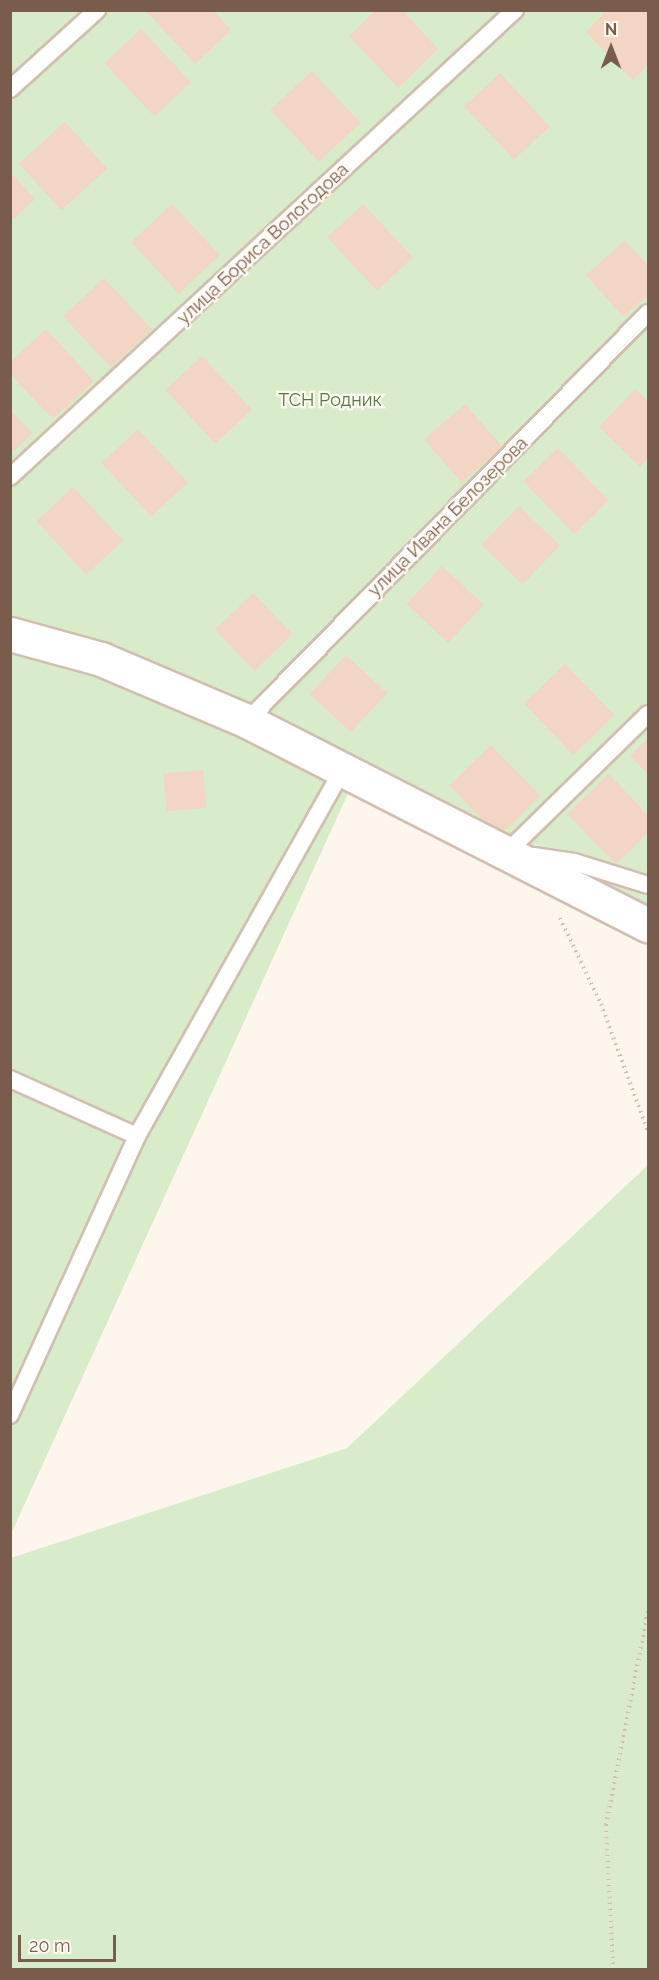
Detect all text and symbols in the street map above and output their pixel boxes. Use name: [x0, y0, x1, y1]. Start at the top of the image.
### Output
north arrow: [581, 18, 641, 78]
text: N: [605, 20, 617, 39]
street label: улица Бориса Вологодова: [173, 159, 353, 329]
park label: ТСН Родник: [278, 389, 382, 411]
street label: улица Ивана Белозерова: [364, 433, 532, 601]
scale bar: [21, 1923, 118, 1961]
text: 20 m: [29, 1935, 71, 1956]

